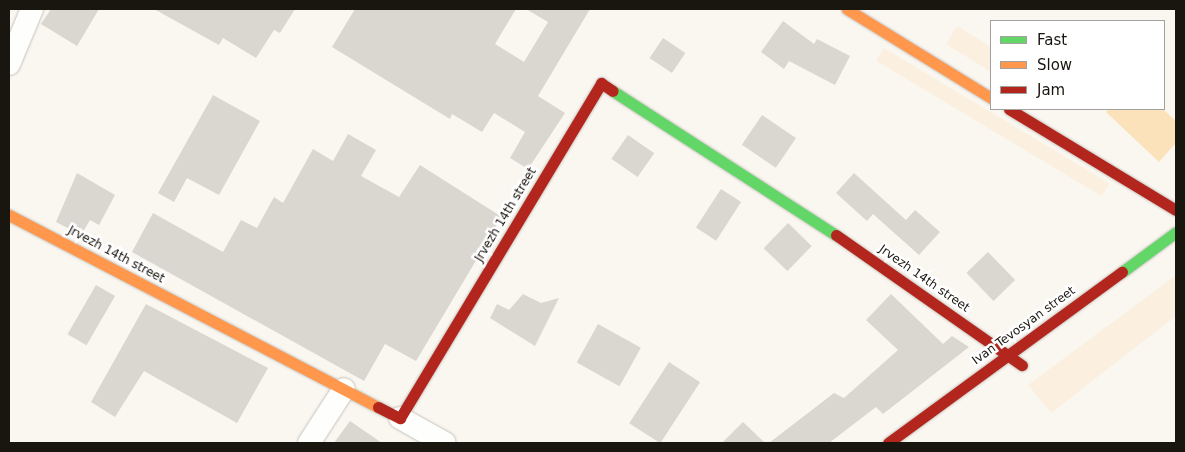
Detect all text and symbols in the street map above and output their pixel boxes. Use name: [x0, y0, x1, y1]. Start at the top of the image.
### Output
legend: [990, 20, 1165, 110]
text: Fast: [1037, 31, 1067, 49]
text: Slow: [1037, 56, 1072, 74]
text: Jam: [1037, 81, 1065, 99]
street label: Jrvezh 14th street: [472, 165, 540, 265]
street label: Jrvezh 14th street: [65, 223, 167, 287]
street label: Jrvezh 14th street: [876, 242, 972, 316]
street label: Ivan Tevosyan street: [970, 284, 1078, 368]

